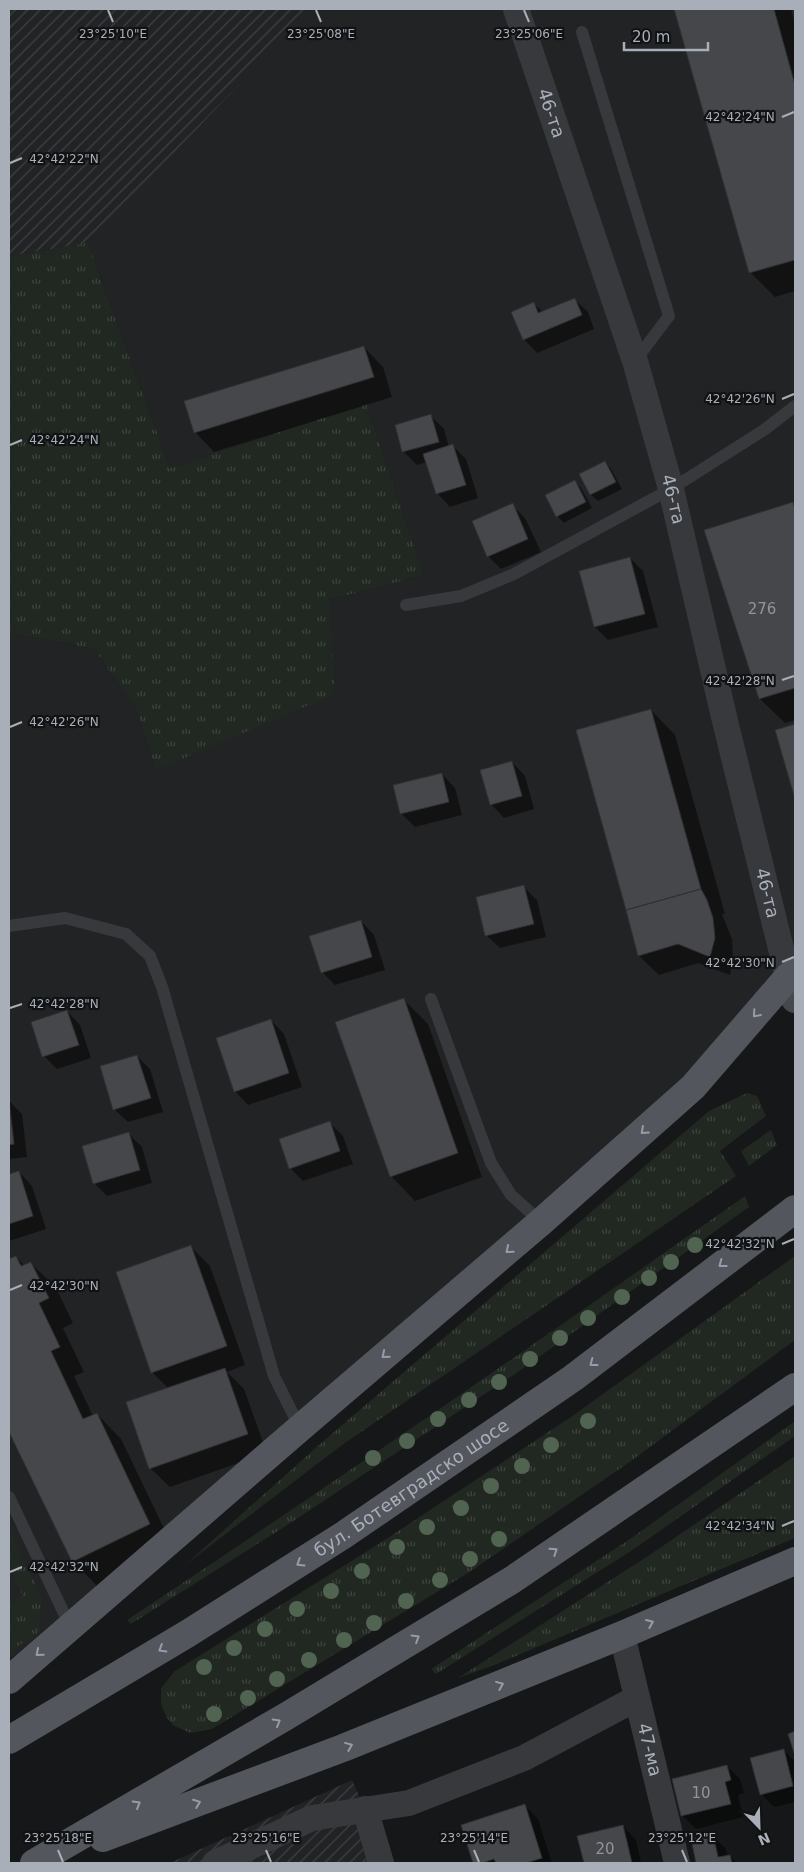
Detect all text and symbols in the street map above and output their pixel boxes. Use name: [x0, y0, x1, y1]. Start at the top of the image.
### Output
scale bar: [624, 20, 708, 52]
text: 23°25'10"E: [79, 27, 147, 41]
text: 23°25'08"E: [287, 27, 355, 41]
text: 23°25'06"E: [495, 27, 563, 41]
text: 20 m: [632, 28, 670, 46]
street label: 46-та: [534, 86, 570, 141]
text: 42°42'24"N: [705, 110, 775, 124]
text: 42°42'22"N: [29, 152, 99, 166]
text: 42°42'26"N: [705, 392, 775, 406]
text: 42°42'24"N: [29, 433, 99, 447]
street label: 46-та: [657, 472, 690, 526]
house number: 276: [748, 600, 776, 618]
text: 42°42'28"N: [705, 674, 775, 688]
text: 42°42'26"N: [29, 715, 99, 729]
street label: 46-та: [752, 866, 784, 920]
text: 42°42'30"N: [705, 956, 775, 970]
text: 42°42'28"N: [29, 997, 99, 1011]
one-way arrow: [753, 1008, 762, 1017]
one-way arrow: [640, 1125, 649, 1134]
text: 42°42'32"N: [705, 1237, 775, 1251]
one-way arrow: [505, 1244, 514, 1253]
one-way arrow: [718, 1258, 728, 1267]
text: 42°42'30"N: [29, 1279, 99, 1293]
one-way arrow: [382, 1350, 391, 1358]
one-way arrow: [589, 1357, 598, 1366]
street label: бул. Ботевградско шосе: [310, 1414, 513, 1561]
text: 42°42'34"N: [705, 1519, 775, 1533]
one-way arrow: [548, 1548, 558, 1557]
one-way arrow: [296, 1557, 305, 1566]
text: 42°42'32"N: [29, 1560, 99, 1574]
one-way arrow: [645, 1619, 654, 1630]
one-way arrow: [411, 1634, 420, 1644]
one-way arrow: [158, 1642, 167, 1652]
one-way arrow: [36, 1647, 45, 1656]
one-way arrow: [495, 1681, 503, 1691]
one-way arrow: [272, 1718, 281, 1728]
street label: 47-ма: [634, 1721, 667, 1778]
one-way arrow: [344, 1742, 353, 1752]
house number: 10: [691, 1784, 711, 1802]
one-way arrow: [192, 1799, 201, 1809]
one-way arrow: [131, 1800, 140, 1810]
north arrow: [734, 1802, 784, 1852]
text: N: [756, 1829, 773, 1849]
text: 23°25'18"E: [24, 1831, 92, 1845]
text: 23°25'16"E: [232, 1831, 300, 1845]
text: 23°25'14"E: [440, 1831, 508, 1845]
text: 23°25'12"E: [648, 1831, 716, 1845]
house number: 20: [595, 1840, 615, 1858]

